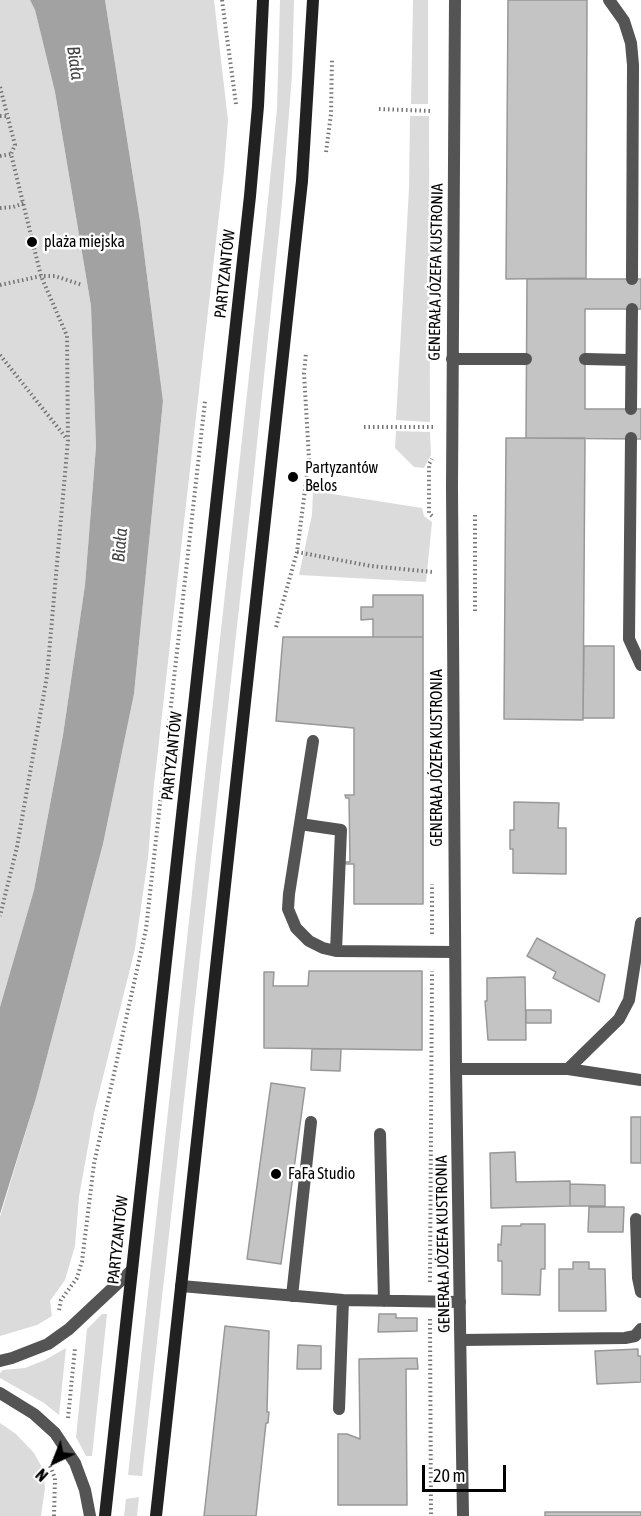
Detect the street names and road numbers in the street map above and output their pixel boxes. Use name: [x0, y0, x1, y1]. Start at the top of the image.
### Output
street label: GENERAŁA JÓZEFA KUSTRONIA: [425, 183, 447, 361]
street label: PARTYZANTÓW: [211, 229, 239, 319]
street label: GENERAŁA JÓZEFA KUSTRONIA: [427, 669, 447, 847]
street label: PARTYZANTÓW: [158, 711, 186, 801]
street label: GENERAŁA JÓZEFA KUSTRONIA: [432, 1155, 454, 1333]
street label: PARTYZANTÓW: [104, 1195, 132, 1285]

